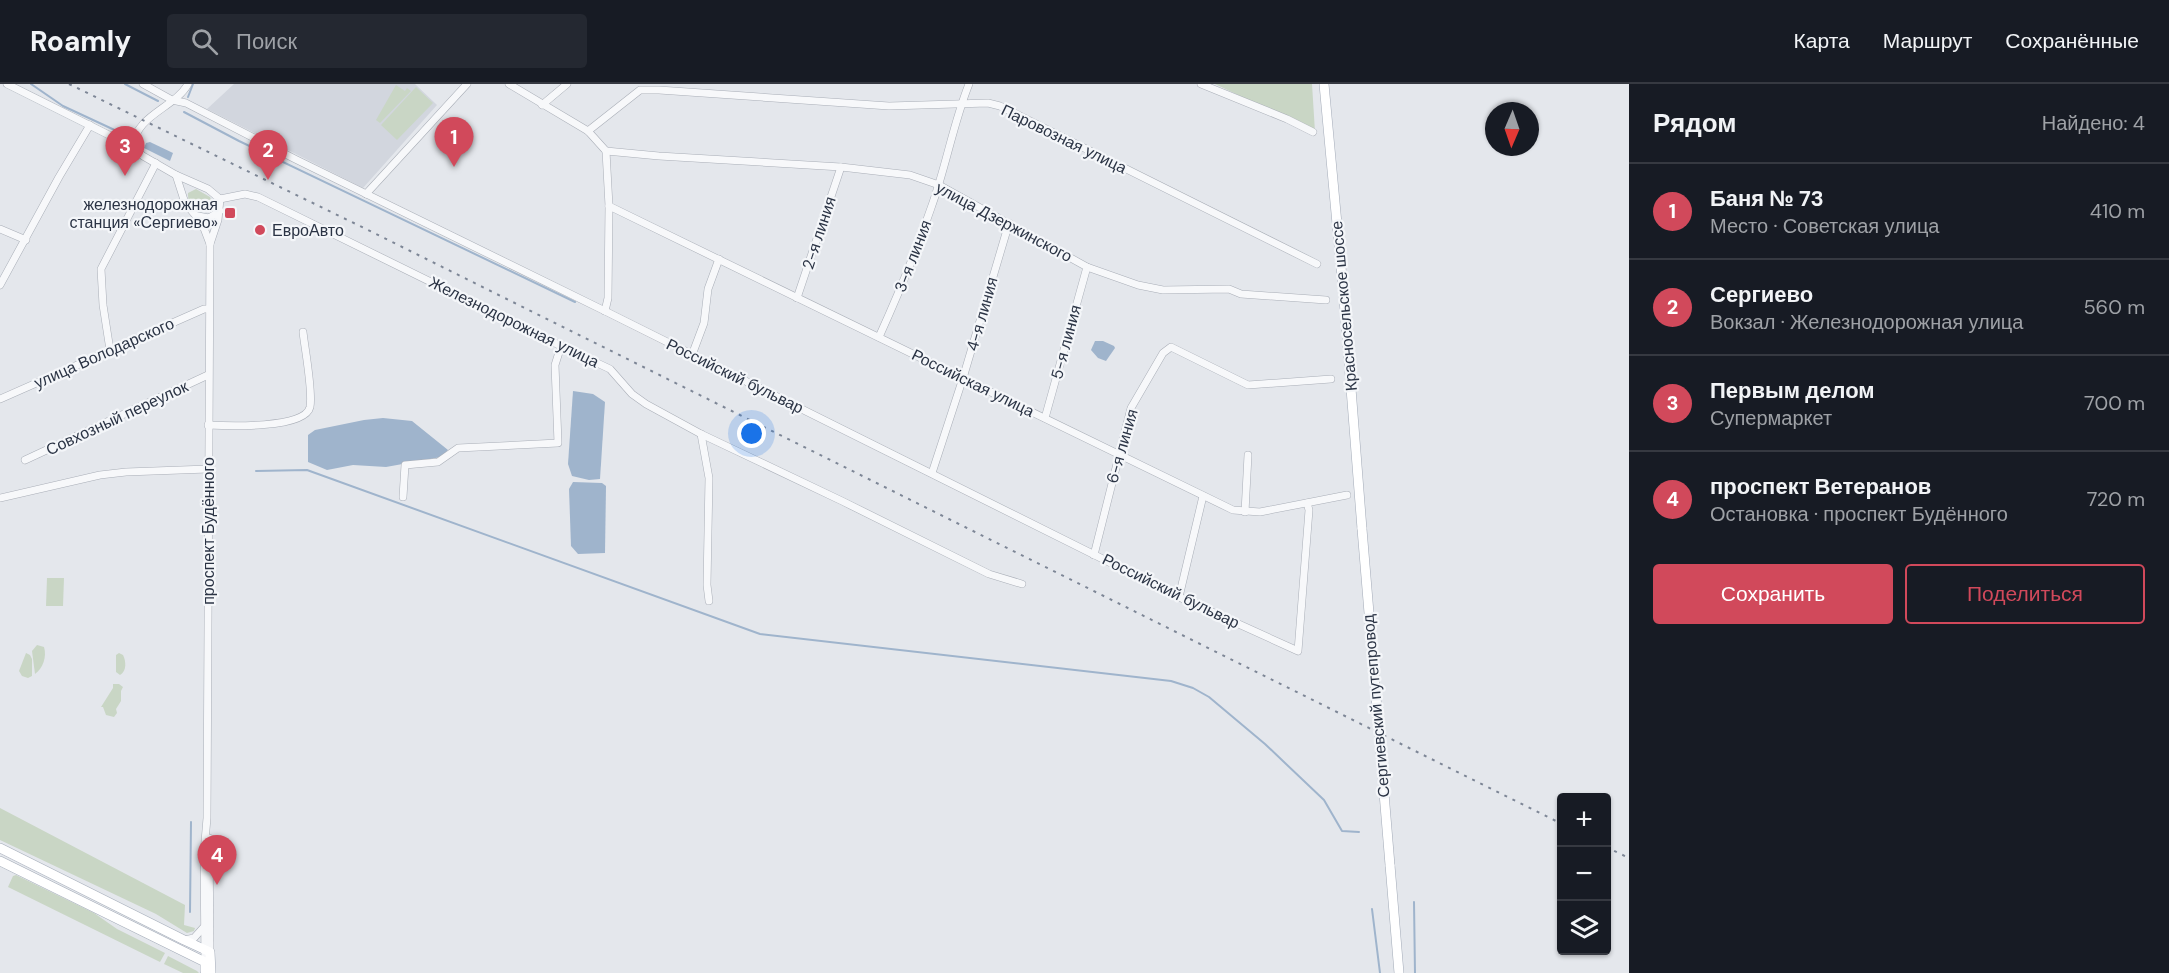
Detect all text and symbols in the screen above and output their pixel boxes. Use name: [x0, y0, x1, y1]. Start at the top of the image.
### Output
search box: [167, 14, 587, 68]
text: Roamly: [30, 23, 131, 60]
icon: search: [188, 25, 221, 58]
text: Поиск: [236, 27, 297, 56]
text: Карта: [1794, 27, 1850, 55]
text: Маршрут: [1883, 27, 1972, 55]
text: Сохранённые: [2005, 27, 2139, 55]
street label: Паровозная улица: [998, 99, 1130, 179]
north arrow: [1485, 102, 1539, 156]
text: Рядом: [1653, 106, 1736, 140]
text: Найдено: 4: [2042, 110, 2145, 136]
pin: 1: [434, 118, 474, 167]
pin: 3: [106, 126, 144, 176]
pin: 2: [248, 130, 288, 180]
street label: улица Дзержинского: [932, 177, 1076, 267]
text: Баня № 73: [1710, 184, 1824, 213]
place label: железнодорожная станция «Сергиево»: [69, 194, 218, 233]
street label: 2-я линия: [797, 194, 841, 272]
text: 1: [1669, 198, 1676, 224]
text: 410 m: [2090, 198, 2145, 224]
marker: железнодорожная станция «Сергиево»: [223, 206, 237, 220]
text: Место · Советская улица: [1710, 213, 1939, 239]
street label: 3-я линия: [890, 217, 936, 295]
place label: ЕвроАвто: [272, 220, 344, 241]
street label: Красносельское шоссе: [1326, 220, 1362, 392]
marker: ЕвроАвто: [253, 223, 267, 237]
street label: Железнодорожная улица: [425, 272, 603, 372]
street label: 4-я линия: [961, 275, 1003, 353]
text: Сергиево: [1710, 280, 1813, 309]
text: 2: [1667, 294, 1678, 320]
text: 560 m: [2083, 294, 2145, 320]
street label: 5-я линия: [1046, 303, 1086, 381]
text: Вокзал · Железнодорожная улица: [1710, 309, 2023, 335]
street label: улица Володарского: [31, 313, 177, 393]
street label: Российский бульвар: [663, 334, 807, 418]
street label: Российская улица: [908, 344, 1038, 422]
street label: Совхозный переулок: [43, 375, 192, 460]
text: Первым делом: [1710, 376, 1875, 405]
text: 3: [1666, 390, 1679, 416]
text: 700 m: [2084, 390, 2145, 416]
text: Супермаркет: [1710, 405, 1832, 431]
street label: 6-я линия: [1101, 406, 1143, 486]
your location: [737, 419, 766, 448]
street label: проспект Будённого: [198, 457, 219, 605]
text: проспект Ветеранов: [1710, 472, 1931, 501]
text: 4: [1666, 486, 1679, 512]
text: 720 m: [2087, 486, 2145, 512]
text: Остановка · проспект Будённого: [1710, 501, 2008, 527]
street label: Российский бульвар: [1099, 549, 1243, 633]
button: Сохранить: [1653, 564, 1893, 624]
button: Поделиться: [1905, 564, 2145, 624]
street label: Сергиевский путепровод: [1357, 613, 1394, 798]
map controls: [1557, 793, 1611, 955]
button: +: [1557, 793, 1611, 847]
pin: 4: [198, 836, 236, 885]
button: −: [1557, 847, 1611, 901]
button: layers: [1557, 901, 1611, 955]

